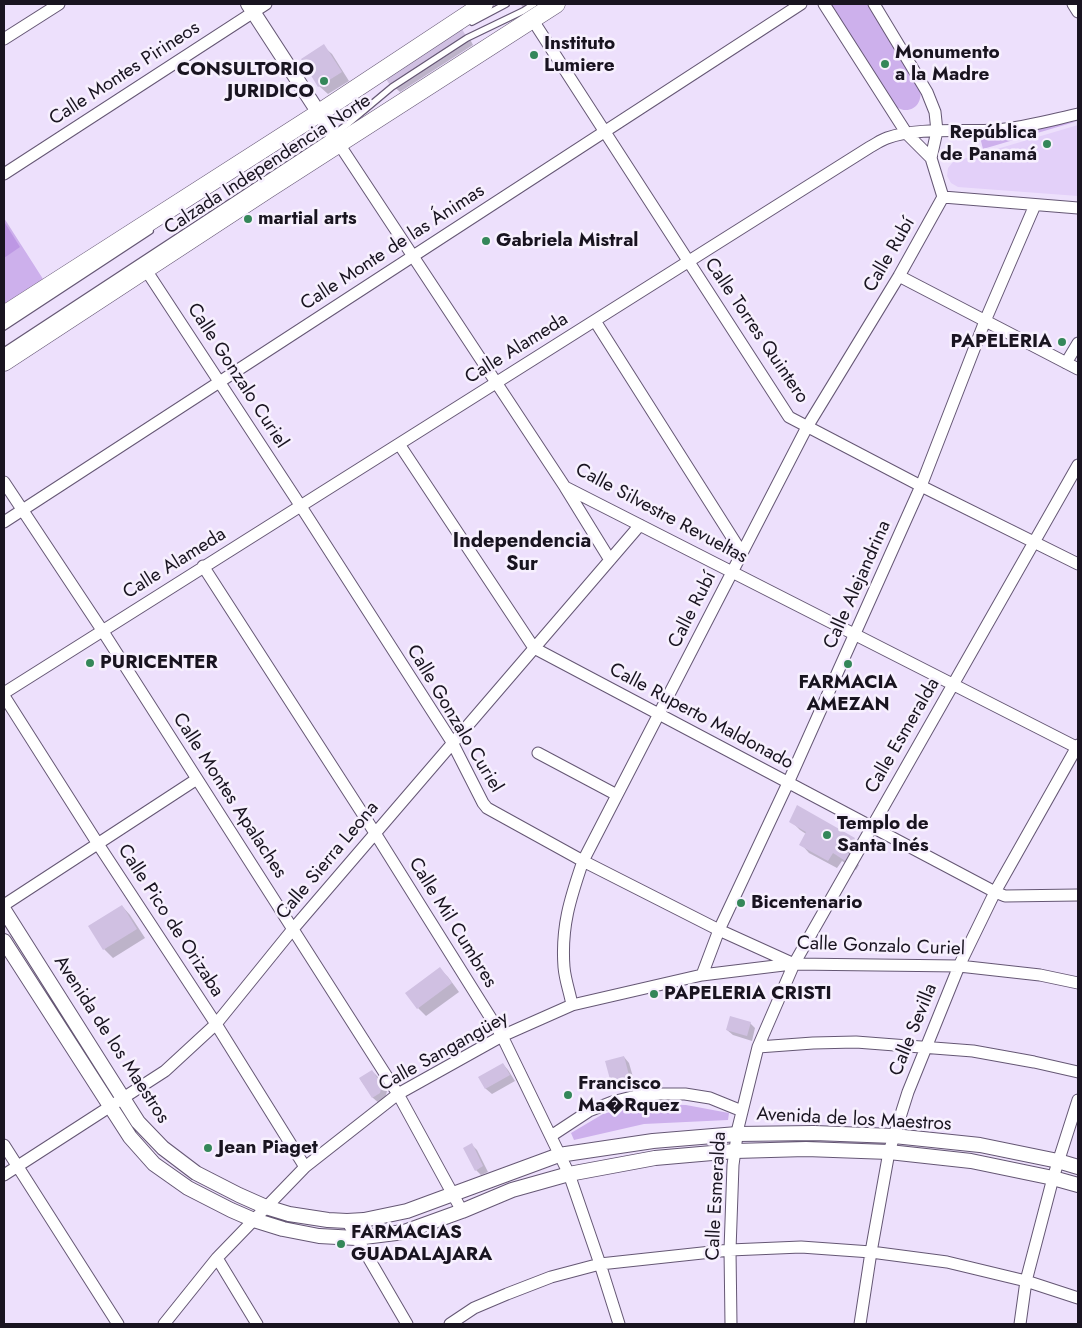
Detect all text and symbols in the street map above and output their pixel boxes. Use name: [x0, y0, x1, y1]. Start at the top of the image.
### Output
street label: Calle Montes Pirineos: [46, 17, 204, 131]
place label: Instituto Lumiere: [544, 33, 615, 77]
place label: Monumento a la Madre: [895, 42, 1000, 86]
marker: Instituto Lumiere: [528, 49, 540, 61]
marker: Monumento a la Madre: [879, 58, 891, 70]
place label: CONSULTORIO JURIDICO: [177, 59, 314, 103]
marker: CONSULTORIO JURIDICO: [318, 75, 330, 87]
street label: Calzada Independencia Norte: [161, 90, 375, 240]
place label: República de Panamá: [940, 122, 1037, 166]
marker: República de Panamá: [1041, 138, 1053, 150]
street label: Calle Monte de las Ánimas: [297, 180, 489, 316]
place label: martial arts: [258, 208, 357, 230]
marker: martial arts: [242, 213, 254, 225]
street label: Calle Rubí: [859, 213, 921, 297]
place label: Gabriela Mistral: [496, 230, 638, 252]
marker: Gabriela Mistral: [480, 235, 492, 247]
street label: Calle Torres Quintero: [699, 254, 813, 408]
street label: Calle Gonzalo Curiel: [182, 299, 292, 453]
street label: Calle Alameda: [461, 308, 573, 390]
place label: PAPELERIA: [950, 331, 1052, 353]
marker: PAPELERIA: [1056, 336, 1068, 348]
street label: Calle Silvestre Revueltas: [571, 459, 751, 569]
street label: Calle Alejandrina: [819, 517, 897, 653]
street label: Calle Alameda: [119, 523, 231, 605]
district label: Independencia Sur: [453, 530, 591, 577]
street label: Calle Rubí: [664, 568, 722, 652]
street label: Calle Gonzalo Curiel: [401, 641, 507, 797]
place label: PURICENTER: [100, 652, 218, 674]
marker: PURICENTER: [84, 657, 96, 669]
marker: FARMACIA AMEZAN: [842, 658, 854, 670]
street label: Calle Ruperto Maldonado: [605, 659, 797, 775]
place label: FARMACIA AMEZAN: [798, 672, 898, 716]
street label: Calle Esmeralda: [861, 674, 945, 798]
street label: Calle Montes Apalaches: [167, 709, 291, 883]
street label: Calle Sierra Leona: [272, 797, 384, 925]
place label: Templo de Santa Inés: [837, 813, 929, 857]
marker: Templo de Santa Inés: [821, 829, 833, 841]
street label: Calle Pico de Orizaba: [112, 840, 228, 1002]
street label: Calle Mil Cumbres: [403, 854, 501, 992]
place label: Bicentenario: [751, 892, 862, 914]
marker: Bicentenario: [735, 897, 747, 909]
street label: Calle Gonzalo Curiel: [796, 933, 966, 961]
street label: Avenida de los Maestros: [48, 952, 174, 1128]
street label: Calle Sevilla: [885, 981, 943, 1079]
place label: PAPELERIA CRISTI: [664, 983, 832, 1005]
marker: PAPELERIA CRISTI: [648, 988, 660, 1000]
street label: Calle Sangangüey: [375, 1007, 513, 1097]
place label: Francisco Ma�Rquez: [578, 1073, 680, 1117]
marker: Francisco Ma�Rquez: [562, 1089, 574, 1101]
street label: Avenida de los Maestros: [756, 1104, 952, 1136]
street label: Calle Esmeralda: [702, 1131, 732, 1261]
place label: Jean Piaget: [218, 1137, 318, 1159]
marker: Jean Piaget: [202, 1142, 214, 1154]
place label: FARMACIAS GUADALAJARA: [351, 1222, 492, 1266]
marker: FARMACIAS GUADALAJARA: [335, 1238, 347, 1250]

